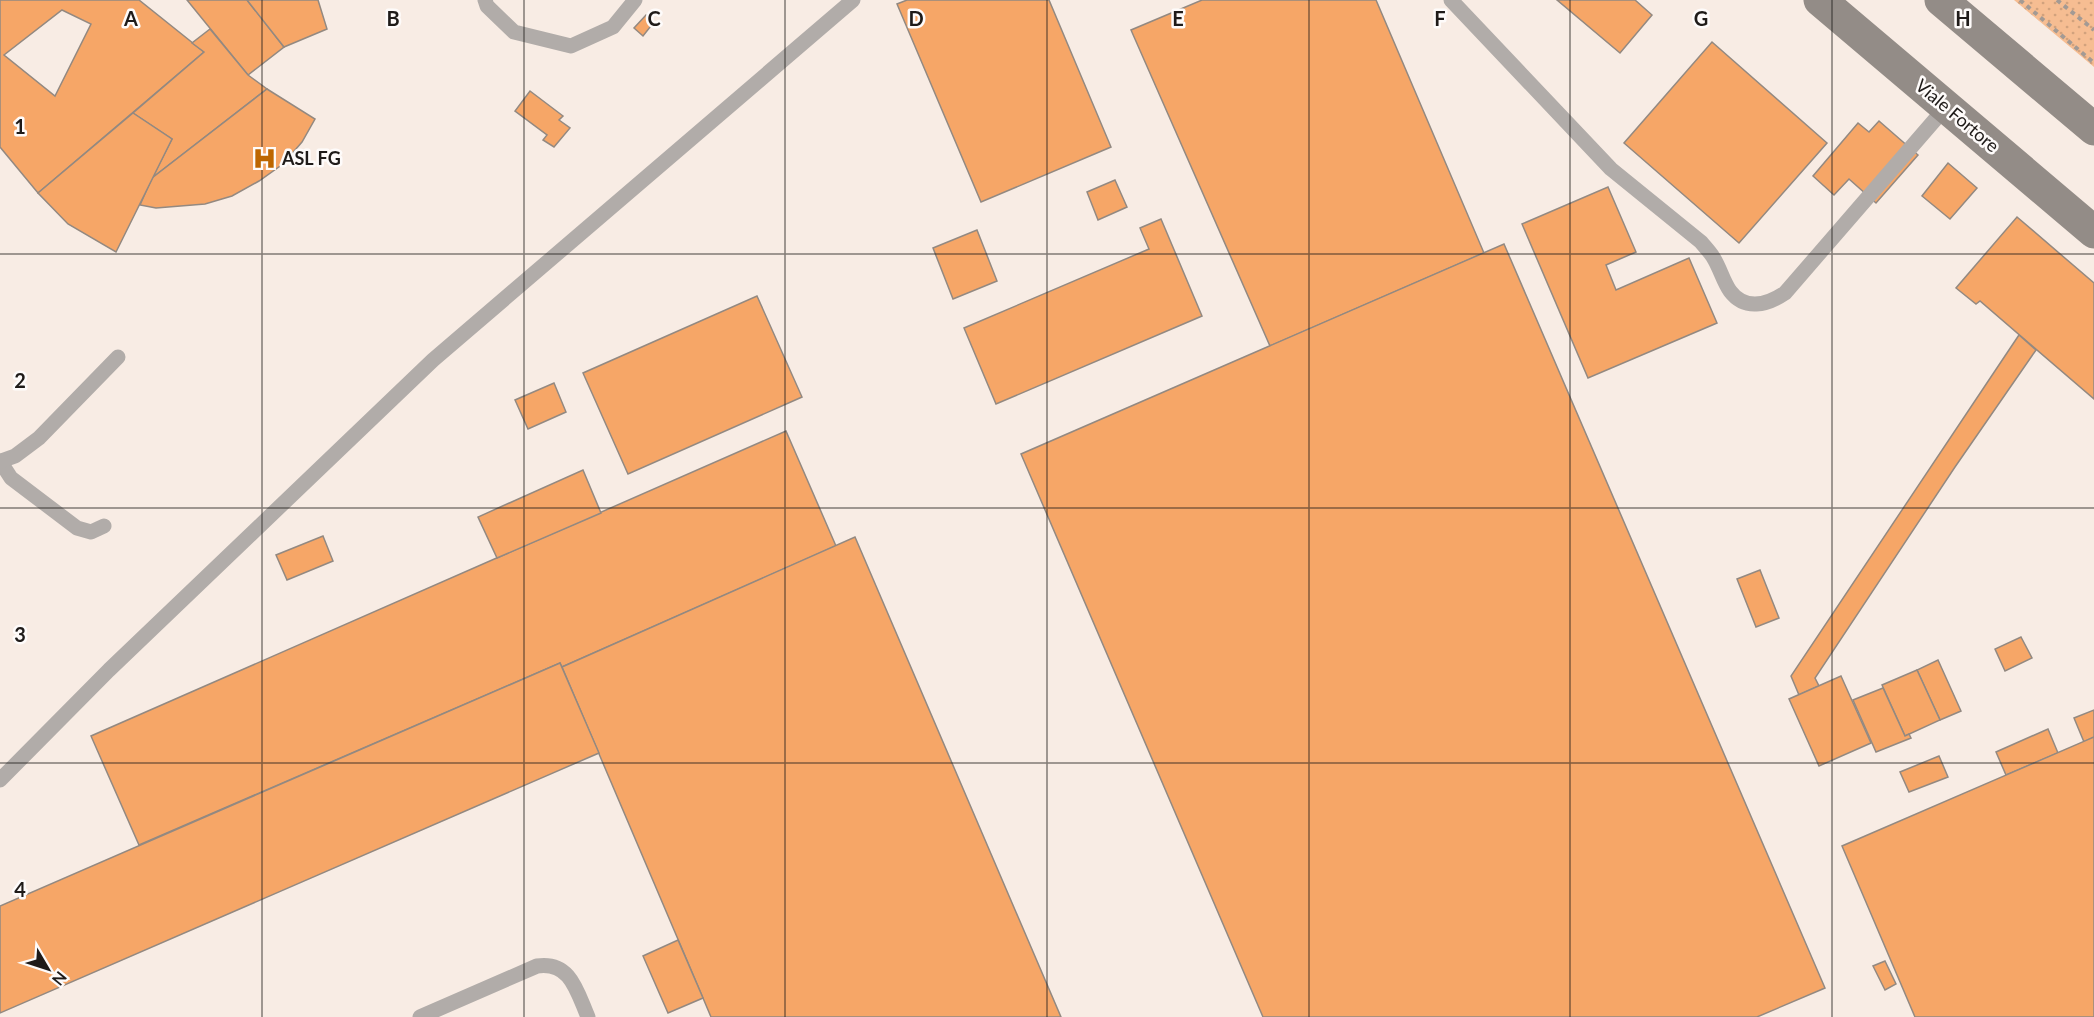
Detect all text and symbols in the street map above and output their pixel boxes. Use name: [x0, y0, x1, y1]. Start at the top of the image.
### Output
text: A: [123, 6, 138, 30]
text: B: [386, 6, 400, 30]
text: C: [647, 6, 661, 30]
text: D: [908, 6, 924, 30]
text: E: [1172, 6, 1184, 30]
text: F: [1434, 6, 1446, 30]
text: G: [1694, 6, 1708, 30]
text: H: [1955, 6, 1971, 30]
street label: Viale Fortore: [1911, 74, 2004, 157]
text: 1: [14, 114, 26, 138]
hospital icon: ASL FG: [251, 146, 277, 172]
place label: ASL FG: [281, 147, 341, 169]
text: 2: [14, 368, 26, 392]
text: 3: [14, 622, 26, 646]
text: 4: [14, 877, 26, 901]
north arrow: [18, 939, 78, 999]
text: N: [49, 968, 71, 990]

